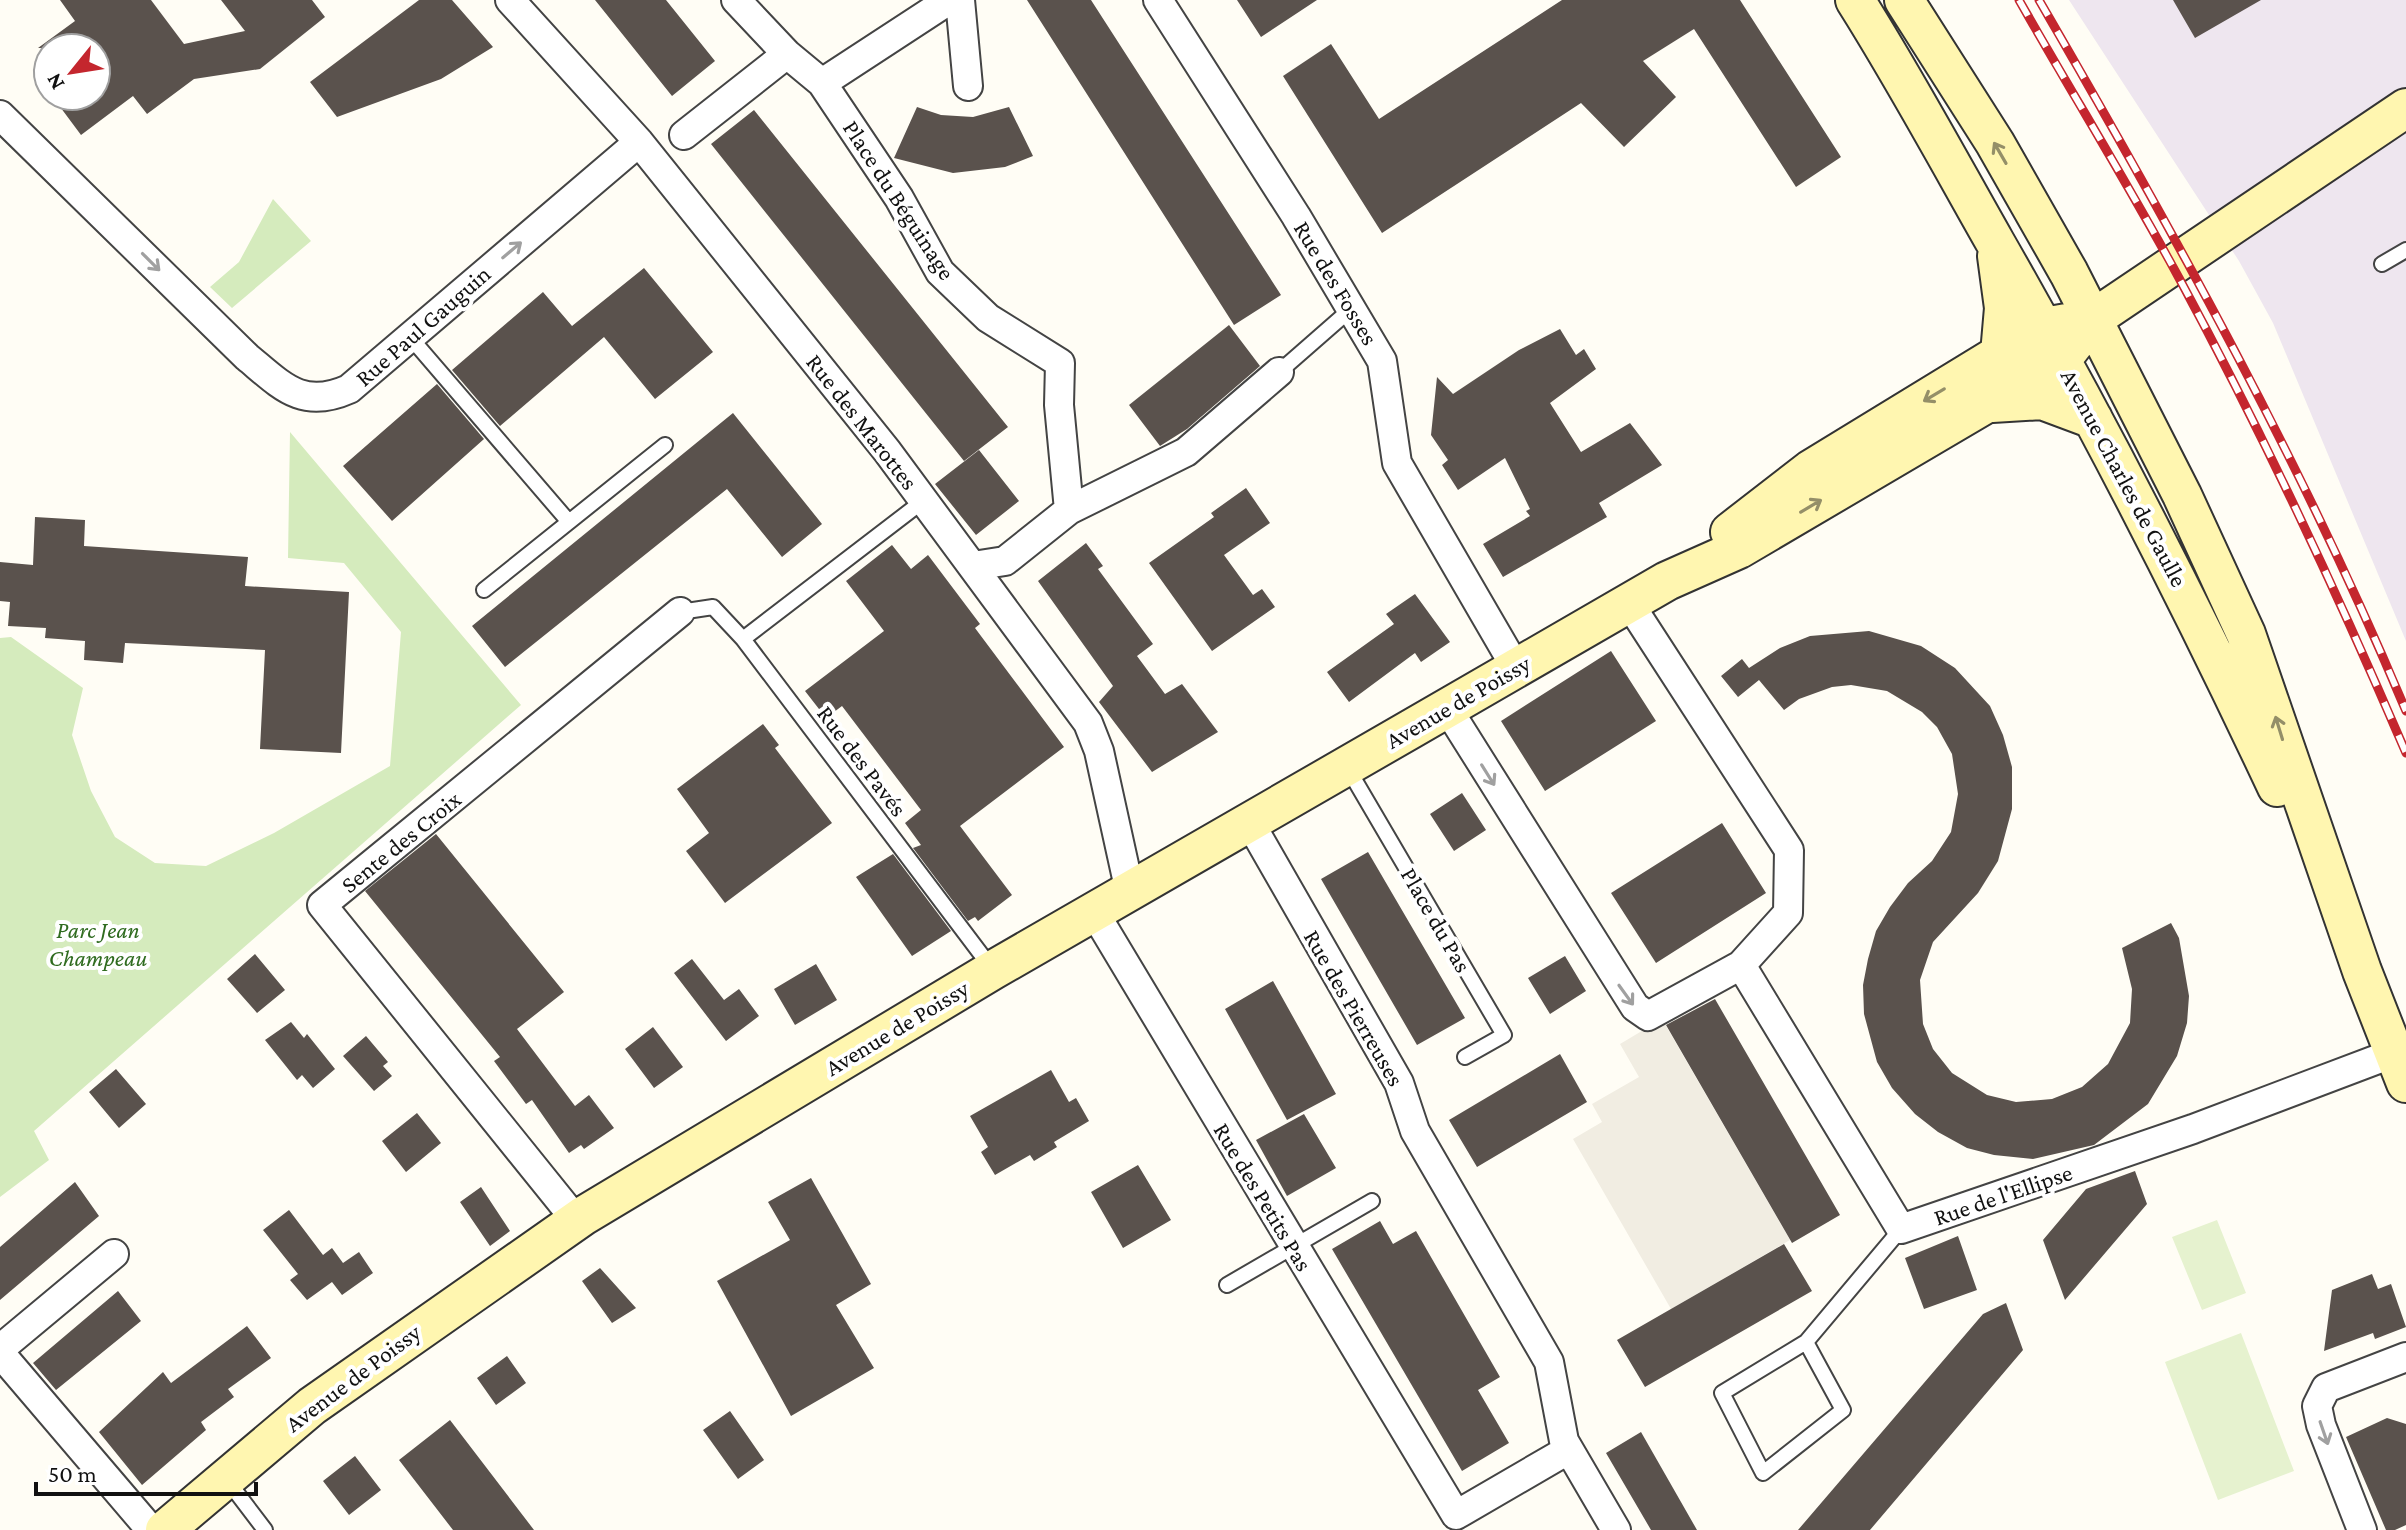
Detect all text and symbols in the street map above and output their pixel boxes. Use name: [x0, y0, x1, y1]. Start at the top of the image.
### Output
north arrow: [32, 32, 112, 112]
text: N: [41, 69, 70, 94]
street label: Place du Béguinage: [838, 115, 961, 284]
one-way arrow: [1992, 142, 2008, 165]
street label: Rue des Fosses: [1289, 216, 1384, 350]
one-way arrow: [501, 241, 521, 259]
one-way arrow: [141, 252, 160, 271]
street label: Rue Paul Gauguin: [350, 260, 496, 391]
street label: Rue des Marottes: [801, 349, 924, 495]
street label: Avenue Charles de Gaulle: [2056, 364, 2193, 591]
one-way arrow: [1923, 387, 1946, 403]
one-way arrow: [1799, 498, 1822, 514]
street label: Avenue de Poissy: [1381, 649, 1536, 754]
street label: Rue des Pavés: [812, 700, 913, 821]
one-way arrow: [2271, 715, 2286, 741]
one-way arrow: [1480, 763, 1496, 786]
street label: Sente des Croix: [335, 785, 466, 898]
street label: Place du Pas: [1396, 863, 1477, 977]
park label: Parc Jean Champeau: [49, 916, 147, 971]
street label: Rue des Pierreuses: [1299, 925, 1410, 1091]
street label: Avenue de Poissy: [820, 974, 974, 1081]
one-way arrow: [1617, 984, 1634, 1005]
street label: Rue des Petits Pas: [1209, 1118, 1318, 1276]
street label: Rue de l'Ellipse: [1930, 1158, 2076, 1231]
street label: Avenue de Poissy: [280, 1317, 426, 1437]
one-way arrow: [2318, 1420, 2333, 1445]
scale bar: [36, 1446, 256, 1496]
text: 50 m: [48, 1460, 97, 1487]

